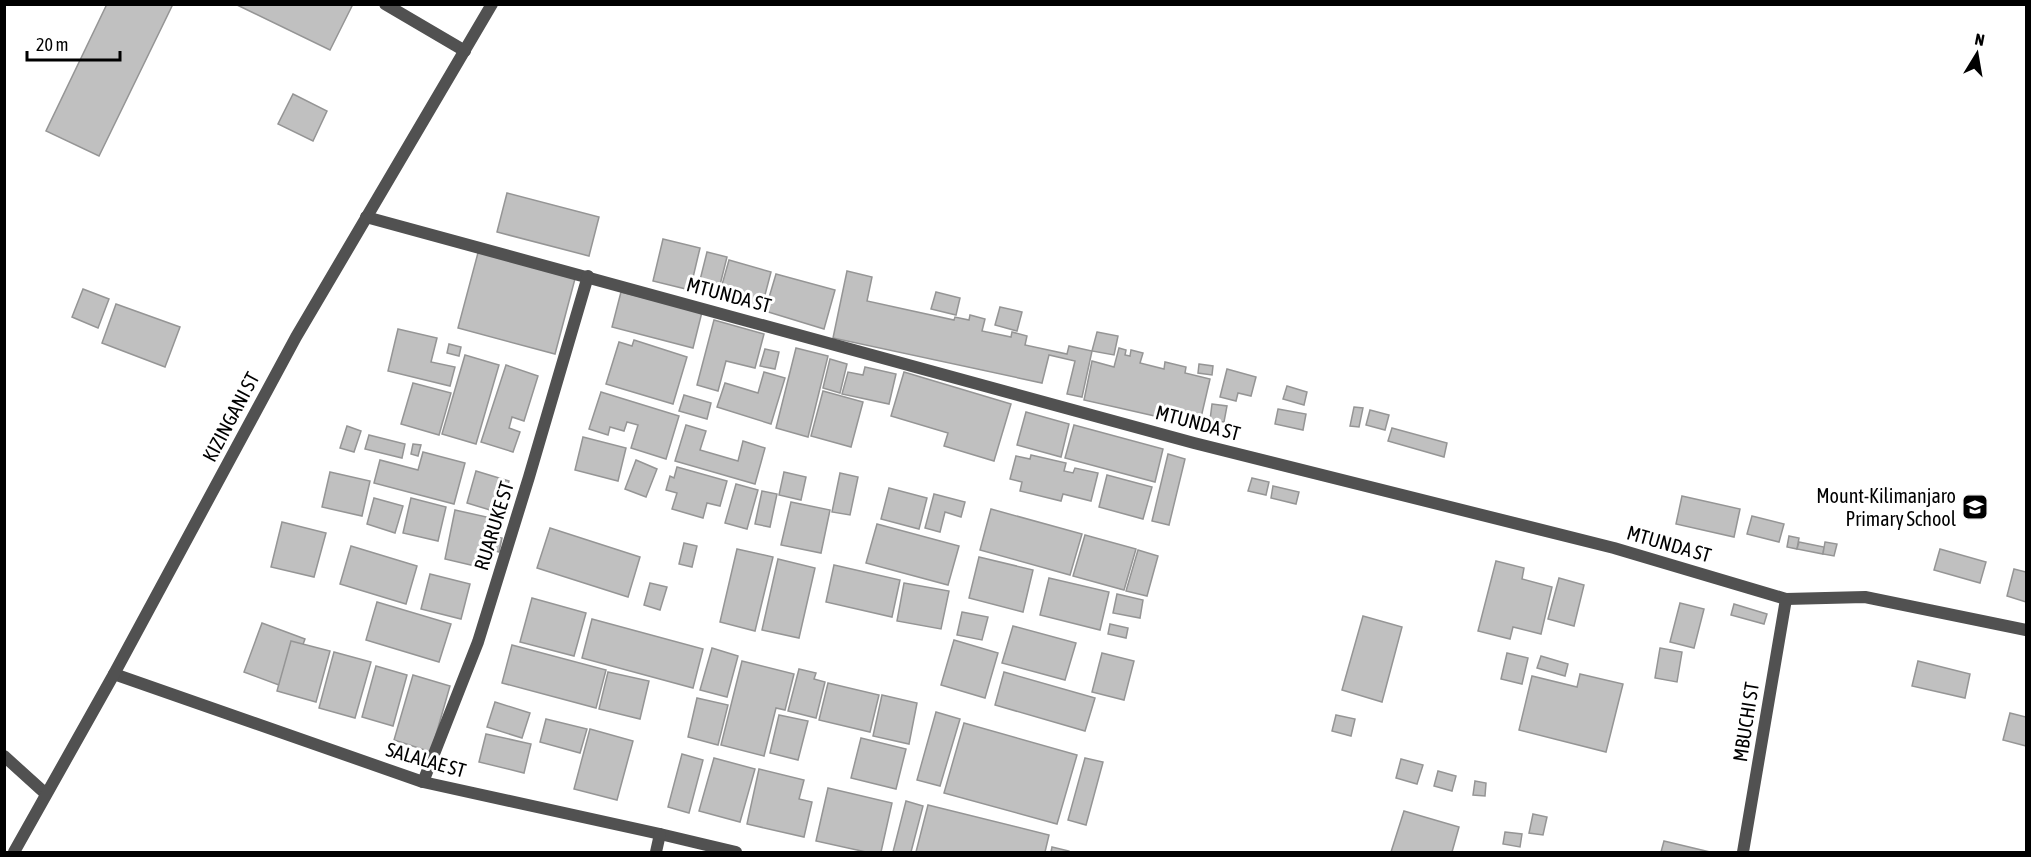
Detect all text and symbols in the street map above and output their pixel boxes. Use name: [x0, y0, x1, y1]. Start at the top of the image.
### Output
scale bar: [27, 24, 120, 62]
north arrow: [1947, 24, 2007, 84]
text: N: [1974, 30, 1986, 49]
text: 20 m: [36, 34, 68, 55]
street label: MTUNDA ST: [684, 272, 774, 317]
street label: KIZINGANI ST: [197, 368, 264, 465]
street label: MTUNDA ST: [1153, 400, 1243, 445]
street label: RUARUKE ST: [469, 478, 518, 573]
place label: Mount-Kilimanjaro Primary School: [1816, 484, 1957, 530]
school or university icon: Mount-Kilimanjaro Primary School: [1960, 492, 1990, 522]
street label: MTUNDA ST: [1624, 521, 1714, 567]
street label: MBUCHI ST: [1728, 680, 1763, 763]
street label: SALALAE ST: [384, 737, 469, 782]

